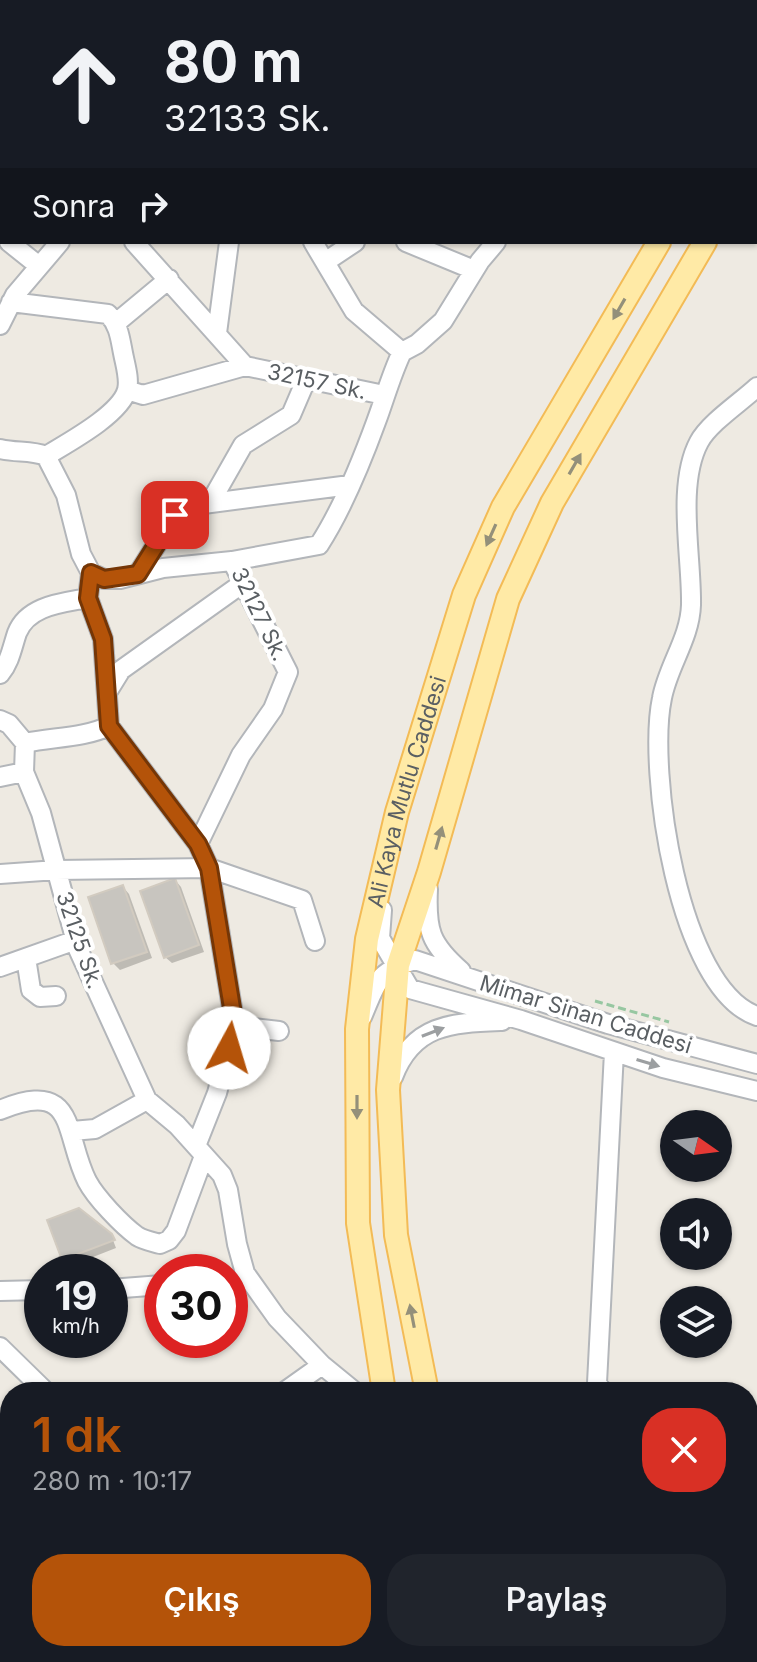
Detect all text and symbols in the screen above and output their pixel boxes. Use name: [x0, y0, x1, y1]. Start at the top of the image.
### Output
text: 80 m: [164, 28, 303, 96]
icon: ahead: [32, 32, 136, 136]
text: 32133 Sk.: [164, 96, 331, 140]
icon: right: [131, 184, 175, 228]
text: Sonra: [32, 188, 115, 224]
one-way arrow: [612, 298, 626, 320]
street label: 32157 Sk.: [265, 358, 369, 404]
one-way arrow: [568, 452, 582, 475]
pin: [141, 481, 209, 549]
icon: arrive: [153, 493, 197, 537]
one-way arrow: [484, 523, 497, 546]
street label: 32127 Sk.: [226, 563, 294, 665]
street label: Ali Kaya Mutlu Caddesi: [362, 673, 451, 910]
one-way arrow: [433, 826, 446, 850]
street label: 32125 Sk.: [51, 888, 109, 992]
street label: Mimar Sinan Caddesi: [477, 969, 695, 1059]
position arrow: [187, 1006, 271, 1090]
one-way arrow: [421, 1025, 445, 1038]
one-way arrow: [636, 1057, 660, 1070]
one-way arrow: [351, 1095, 363, 1120]
north arrow: [660, 1110, 732, 1182]
map controls: [660, 1110, 732, 1358]
button: sound: [660, 1198, 732, 1270]
speed limit sign: 30: [144, 1254, 248, 1358]
text: 19: [54, 1271, 98, 1320]
button: layers: [660, 1286, 732, 1358]
one-way arrow: [405, 1303, 418, 1328]
text: km/h: [52, 1314, 100, 1338]
text: 1 dk: [32, 1405, 122, 1464]
button: close: [642, 1408, 726, 1492]
text: 280 m · 10:17: [32, 1465, 192, 1496]
button: Çıkış: [32, 1554, 371, 1646]
button: Paylaş: [387, 1554, 726, 1646]

